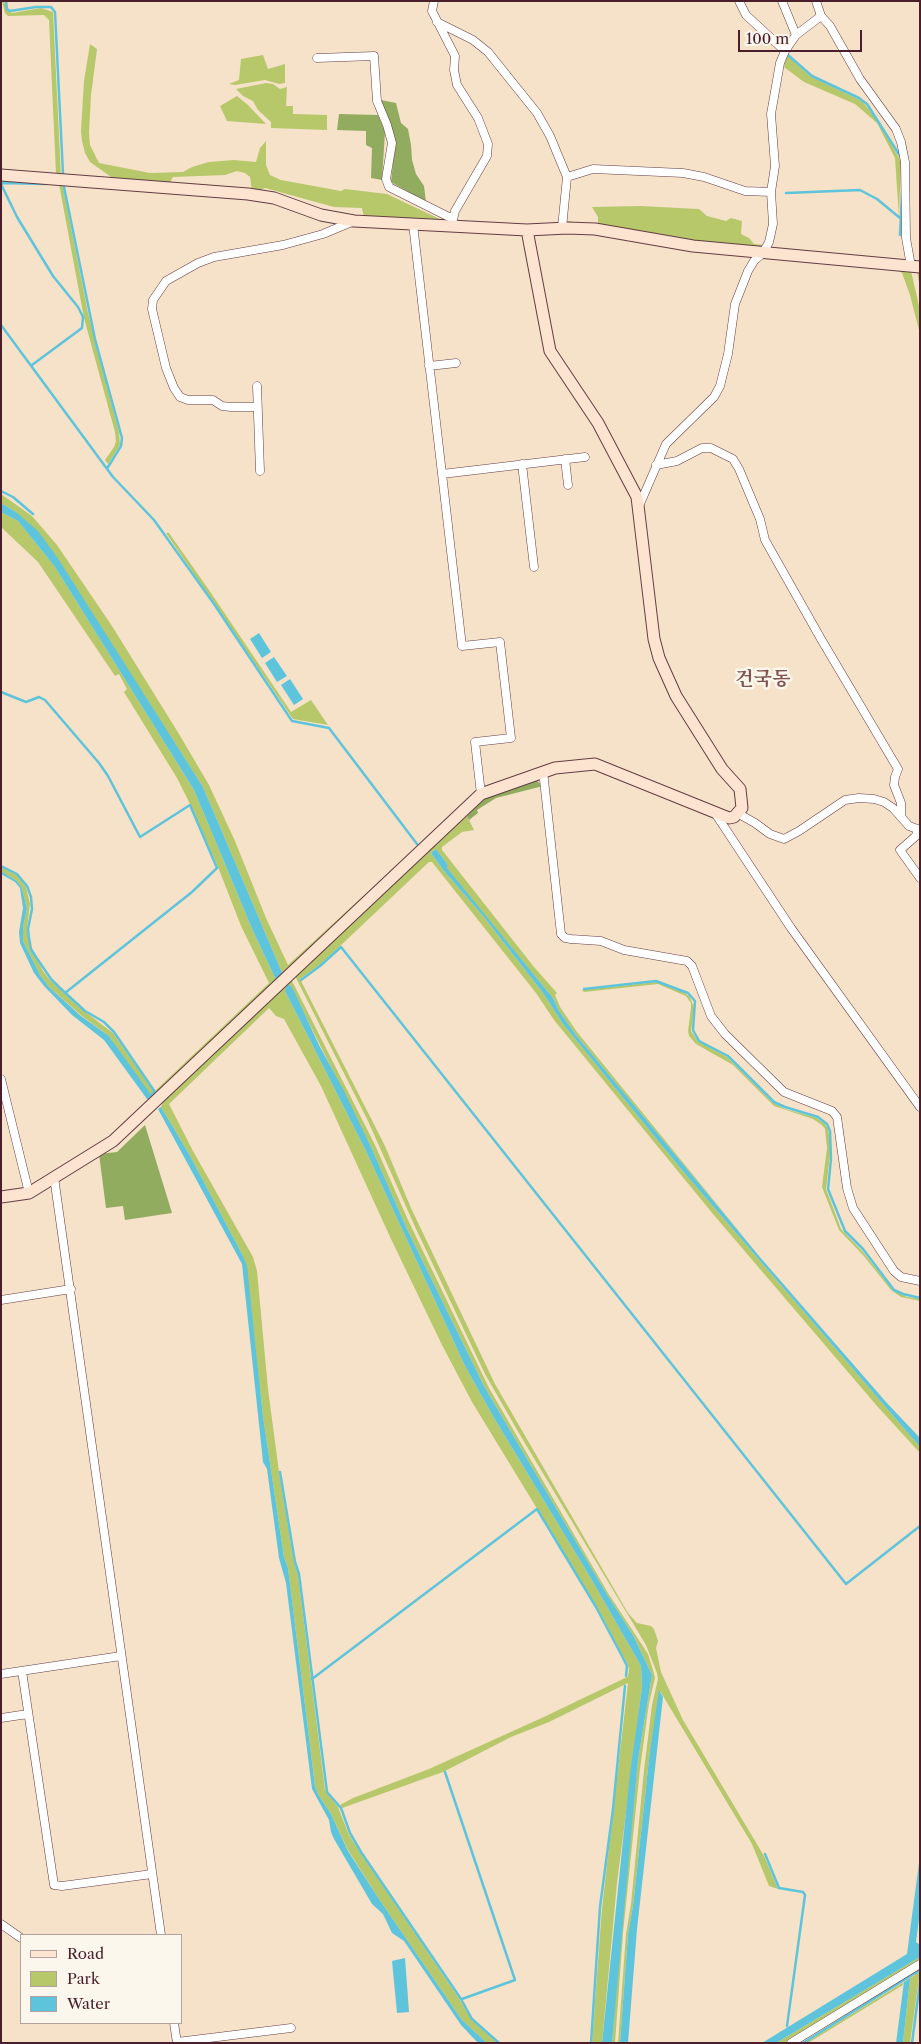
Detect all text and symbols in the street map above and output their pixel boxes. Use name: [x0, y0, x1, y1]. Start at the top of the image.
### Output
scale bar: [741, 20, 865, 52]
text: 100 m: [746, 29, 789, 48]
district label: 건국동: [735, 669, 791, 691]
legend: [20, 1934, 182, 2024]
text: Road: [67, 1944, 104, 1963]
text: Park: [67, 1969, 100, 1988]
text: Water: [67, 1994, 110, 2013]

